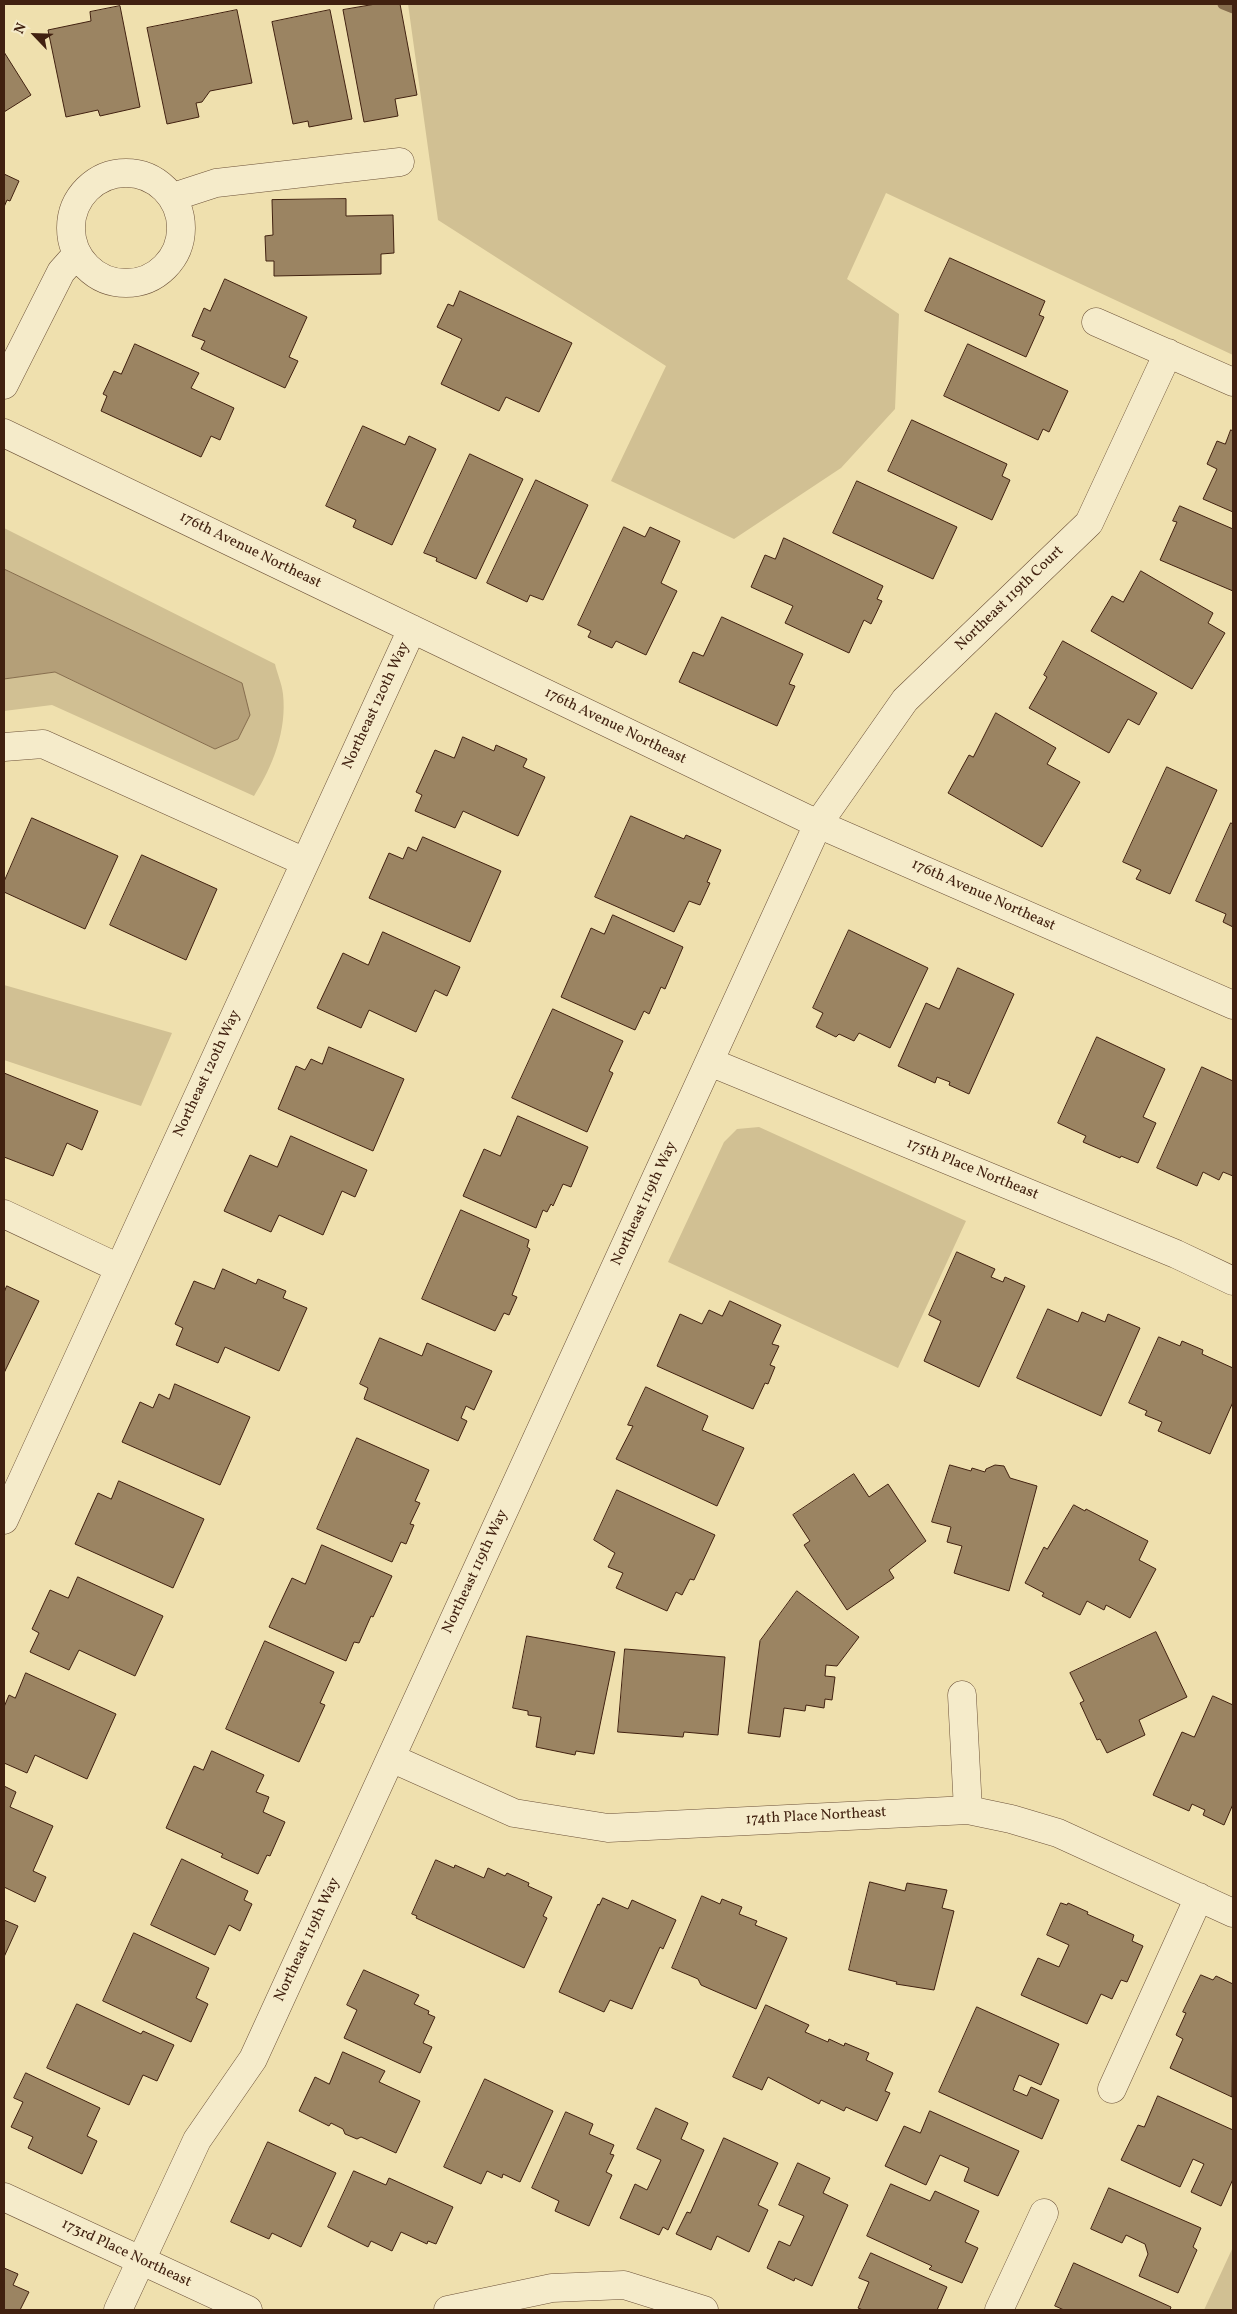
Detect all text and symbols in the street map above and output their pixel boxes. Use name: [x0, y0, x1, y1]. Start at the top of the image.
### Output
north arrow: [10, 10, 60, 60]
text: N: [10, 20, 32, 37]
street label: 176th Avenue Northeast: [176, 509, 324, 593]
street label: Northeast 119th Court: [952, 543, 1068, 655]
street label: Northeast 120th Way: [340, 640, 414, 772]
street label: 176th Avenue Northeast: [541, 685, 689, 769]
street label: 176th Avenue Northeast: [908, 856, 1058, 936]
street label: Northeast 120th Way: [171, 1008, 245, 1140]
street label: 175th Place Northeast: [903, 1135, 1041, 1205]
street label: Northeast 119th Way: [608, 1139, 682, 1269]
street label: Northeast 119th Way: [439, 1507, 513, 1637]
street label: 174th Place Northeast: [745, 1804, 887, 1830]
street label: Northeast 119th Way: [271, 1875, 345, 2005]
street label: 173rd Place Northeast: [58, 2216, 194, 2292]

